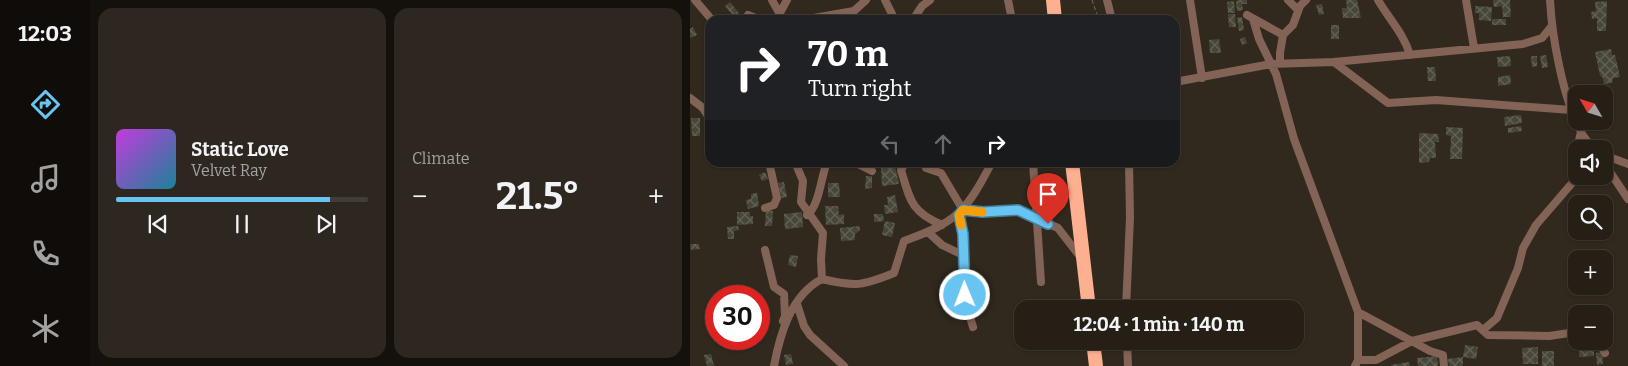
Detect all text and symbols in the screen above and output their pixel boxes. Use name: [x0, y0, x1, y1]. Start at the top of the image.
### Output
text: 12:03: [18, 20, 72, 47]
text: 70 m: [808, 33, 888, 75]
icon: right: [725, 35, 790, 100]
text: Turn right: [808, 75, 911, 102]
north arrow: [1568, 85, 1612, 130]
map controls: [1568, 85, 1613, 350]
icon: directions: [28, 87, 63, 122]
icon: left: [876, 130, 904, 158]
icon: ahead: [929, 130, 957, 158]
icon: right: [982, 130, 1010, 158]
text: Static Love: [191, 138, 289, 161]
button: sound: [1568, 140, 1613, 185]
text: Climate: [412, 149, 470, 168]
icon: music: [28, 161, 63, 196]
text: Velvet Ray: [191, 161, 267, 180]
text: 21.5°: [496, 173, 580, 219]
pin: [1027, 173, 1069, 224]
text: −: [412, 180, 427, 213]
text: +: [648, 180, 664, 213]
icon: arrive: [1034, 180, 1062, 208]
button: search: [1568, 195, 1613, 240]
icon: previous: [144, 210, 172, 238]
icon: pause: [228, 210, 256, 238]
icon: next: [312, 210, 340, 238]
icon: phone: [28, 236, 63, 271]
button: +: [1568, 250, 1613, 295]
position arrow: [938, 268, 990, 320]
speed limit sign: 30: [705, 285, 770, 350]
button: −: [1568, 305, 1613, 350]
icon: climate: [28, 311, 63, 346]
text: 12:04 · 1 min · 140 m: [1074, 313, 1244, 336]

